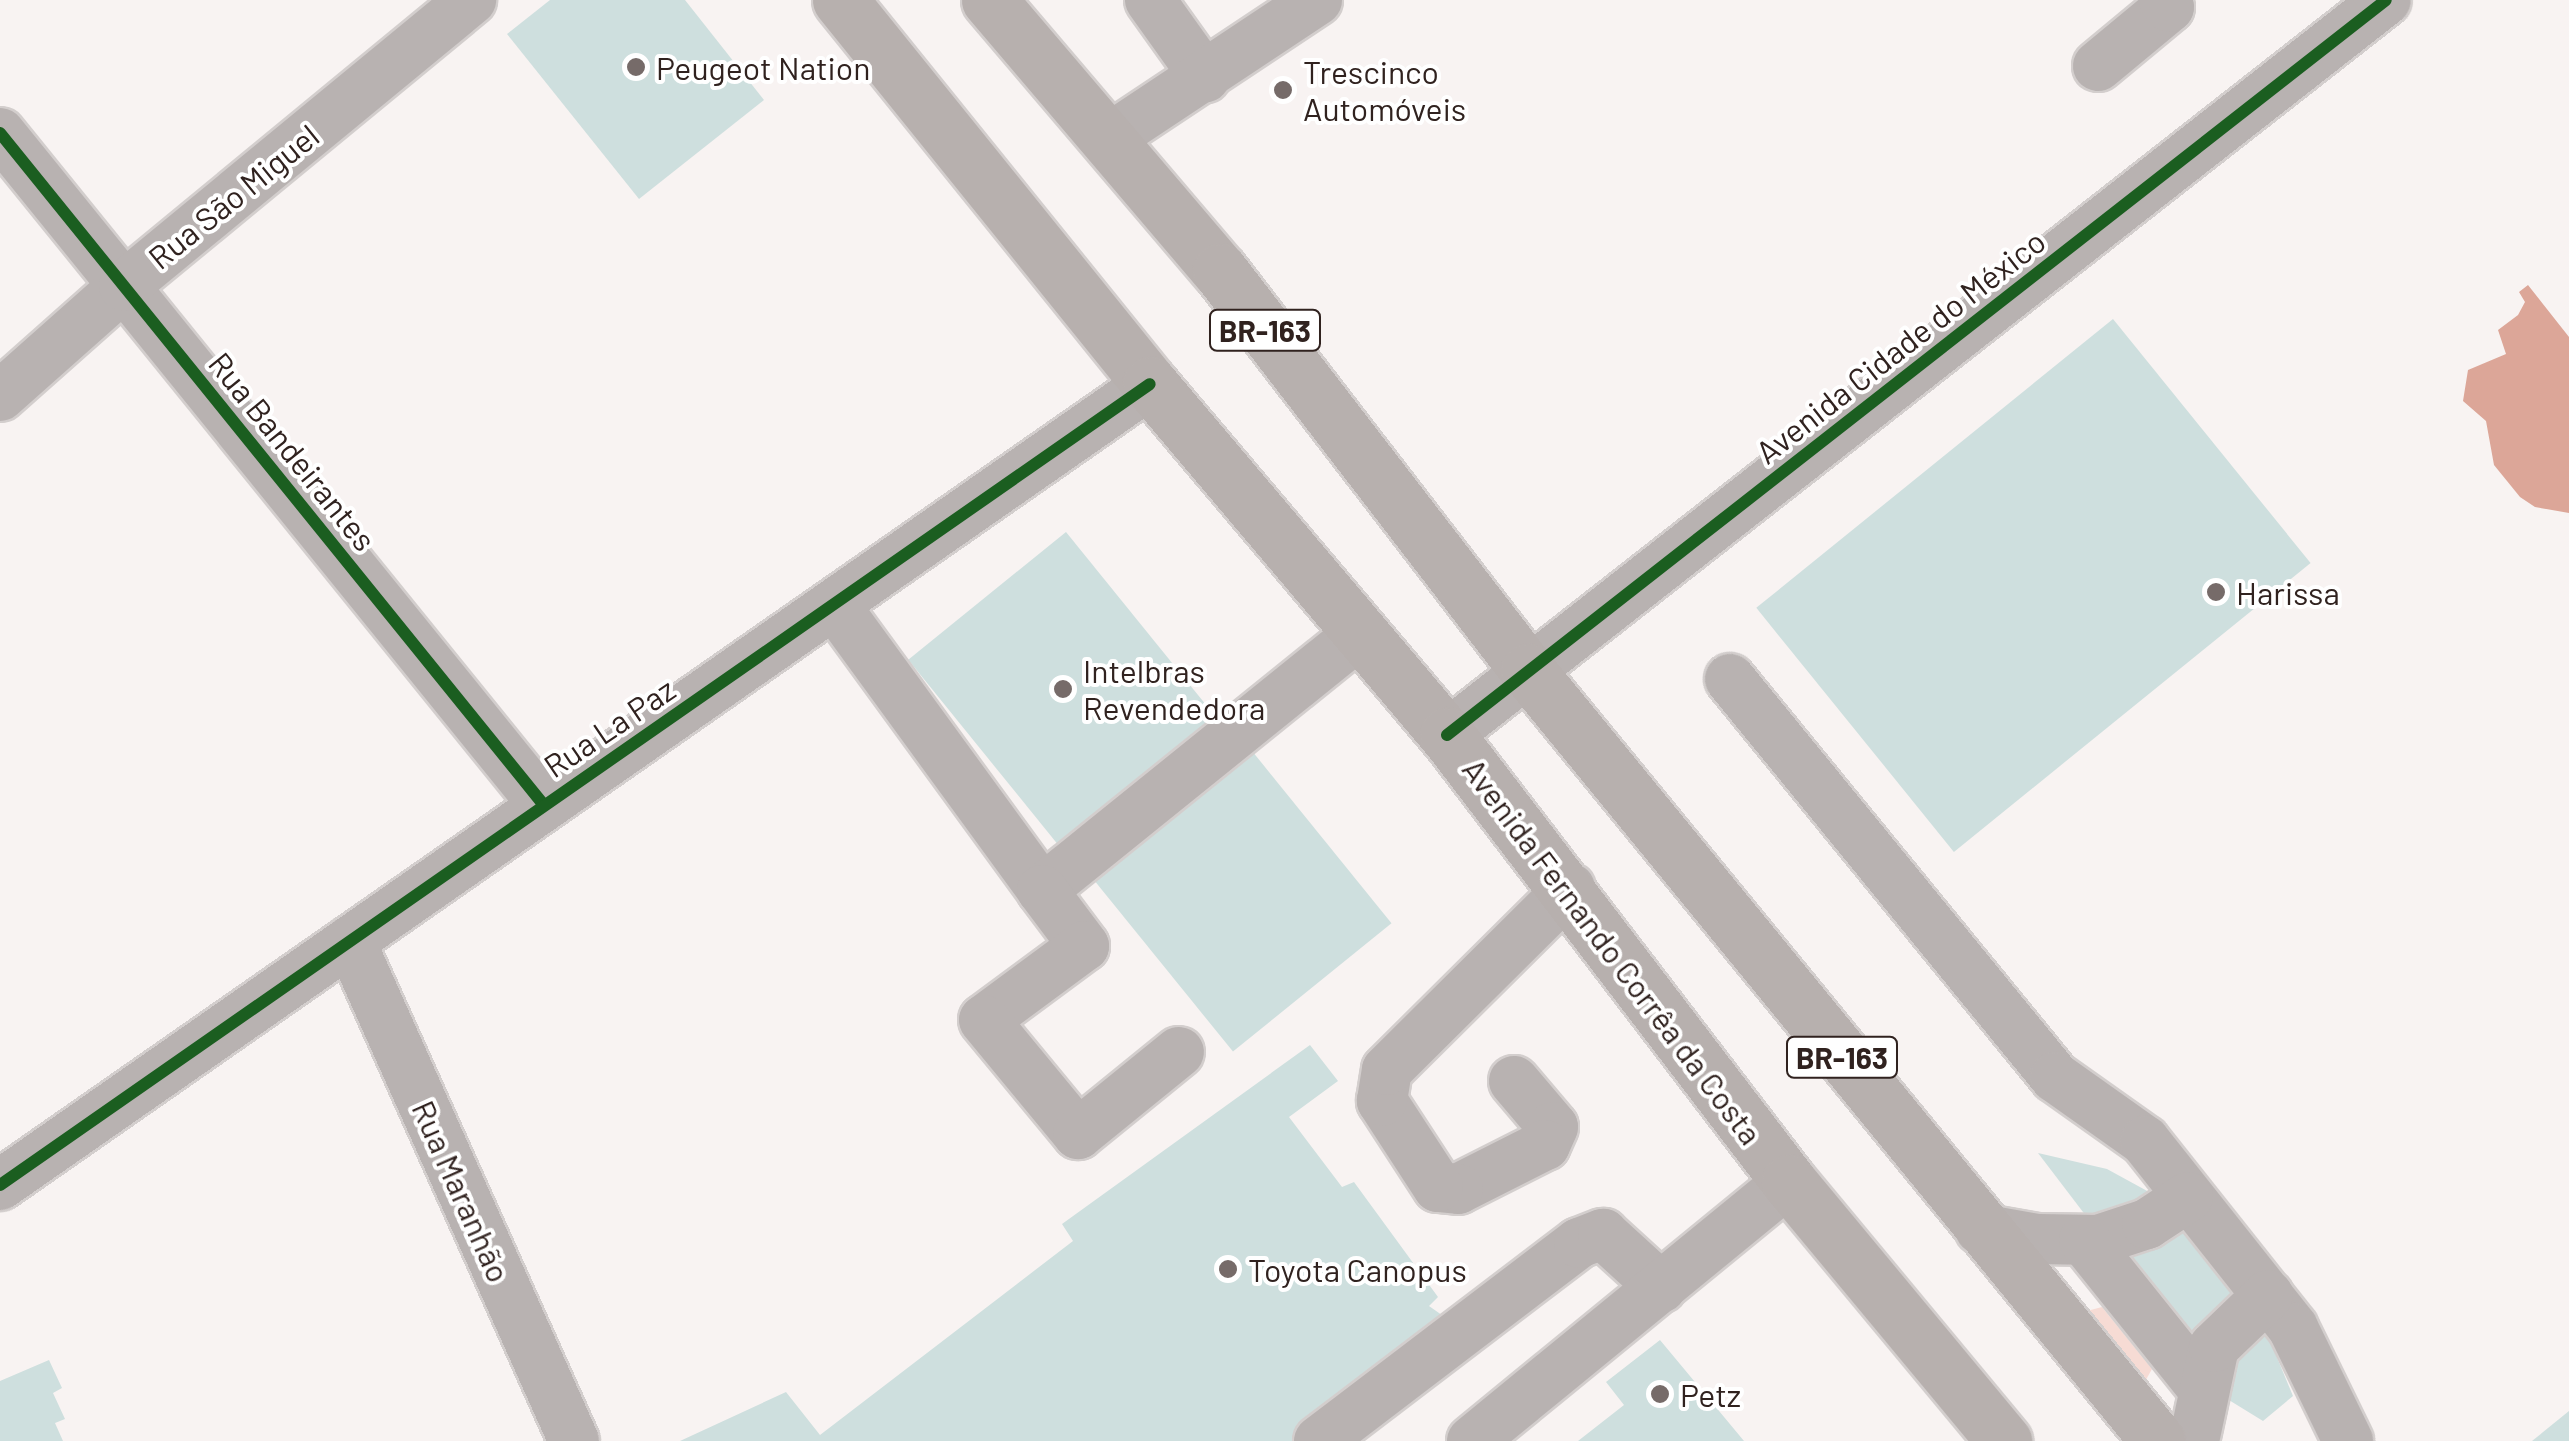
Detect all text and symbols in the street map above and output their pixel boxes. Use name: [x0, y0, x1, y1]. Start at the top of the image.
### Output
place label: Peugeot Nation: [656, 48, 870, 86]
place label: Trescinco Automóveis: [1303, 53, 1466, 128]
marker: Peugeot Nation: [625, 56, 647, 78]
marker: Trescinco Automóveis: [1272, 79, 1294, 101]
street label: Rua São Miguel: [140, 116, 326, 276]
street label: Avenida Cidade do México: [1748, 221, 2052, 471]
road number: BR-163: [1208, 305, 1322, 355]
street label: Rua Bandeirantes: [201, 344, 385, 558]
place label: Harissa: [2236, 573, 2340, 611]
marker: Harissa: [2205, 581, 2227, 603]
place label: Intelbras Revendedora: [1083, 652, 1265, 727]
street label: Rua La Paz: [536, 669, 682, 785]
marker: Intelbras Revendedora: [1052, 678, 1074, 700]
street label: Avenida Fernando Corrêa da Costa: [1455, 750, 1771, 1152]
road number: BR-163: [1784, 1032, 1900, 1082]
street label: Rua Maranhão: [405, 1094, 519, 1288]
place label: Toyota Canopus: [1248, 1250, 1467, 1288]
marker: Toyota Canopus: [1217, 1258, 1239, 1280]
place label: Petz: [1680, 1375, 1741, 1413]
marker: Petz: [1649, 1383, 1671, 1405]

